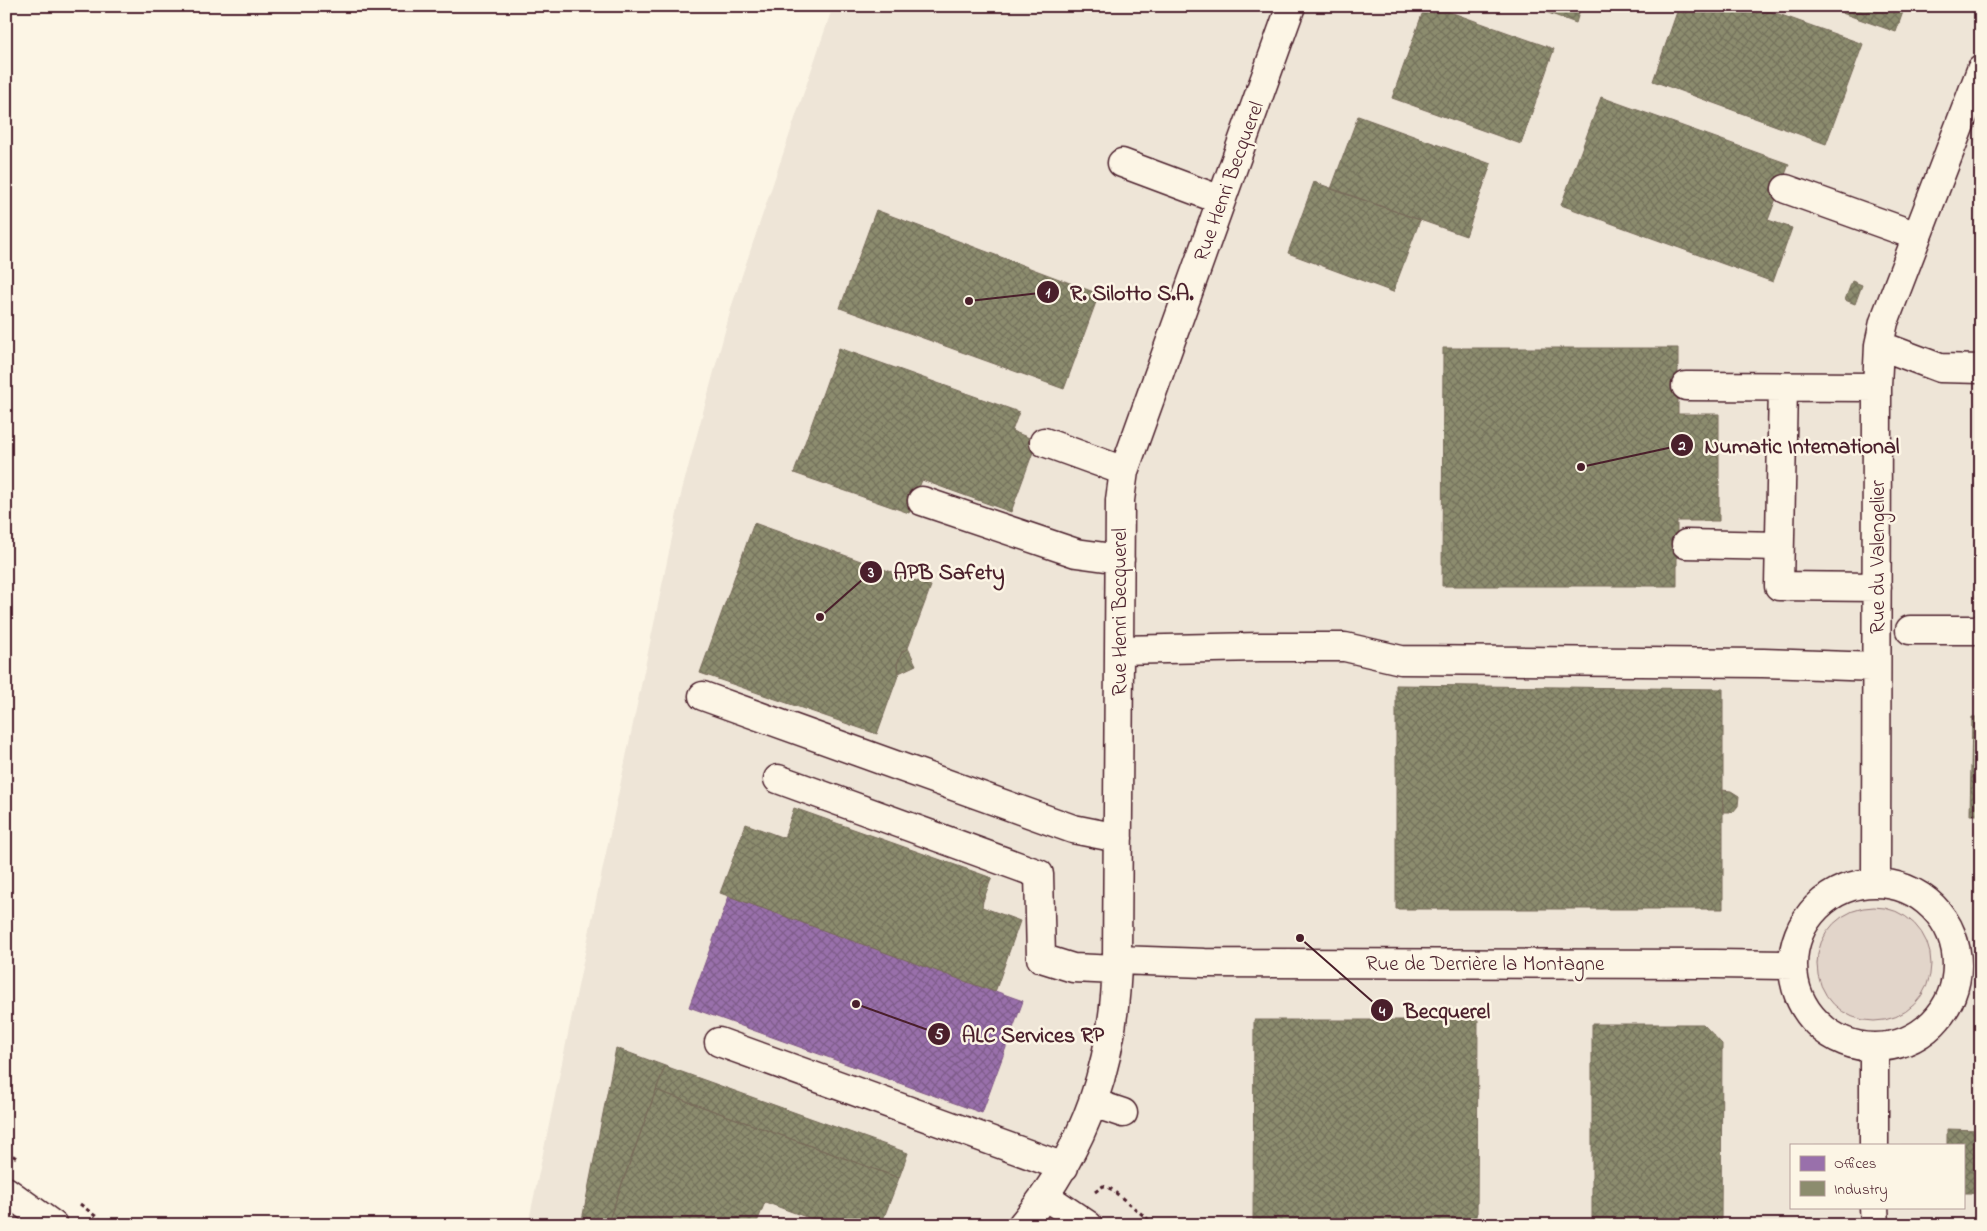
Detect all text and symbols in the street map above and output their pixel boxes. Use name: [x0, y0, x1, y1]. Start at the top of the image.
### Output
street label: Rue Henri Becquerel: [1187, 98, 1273, 266]
callout: R. Silotto S.A.: [1035, 273, 1204, 310]
text: R. Silotto S.A.: [1070, 279, 1194, 311]
text: 1: [1046, 282, 1051, 304]
callout: Numatic International: [1670, 427, 1910, 464]
text: Numatic International: [1705, 432, 1900, 464]
text: 2: [1677, 435, 1686, 457]
street label: Rue du Valengelier: [1864, 480, 1896, 634]
street label: Rue Henri Becquerel: [1106, 528, 1136, 696]
callout: APB Safety: [859, 553, 1015, 590]
text: APB Safety: [894, 558, 1004, 591]
text: 3: [867, 562, 874, 584]
street label: Rue de Derrière la Montagne: [1366, 950, 1605, 982]
callout: Becquerel: [1369, 992, 1500, 1029]
text: Becquerel: [1403, 997, 1490, 1029]
text: 4: [1378, 1001, 1386, 1023]
callout: ALC Services RP: [927, 1015, 1114, 1052]
text: ALC Services RP: [962, 1021, 1105, 1053]
text: 5: [935, 1024, 944, 1046]
legend: [1790, 1144, 1964, 1208]
text: Offices: [1834, 1153, 1876, 1175]
text: Industry: [1834, 1179, 1888, 1202]

